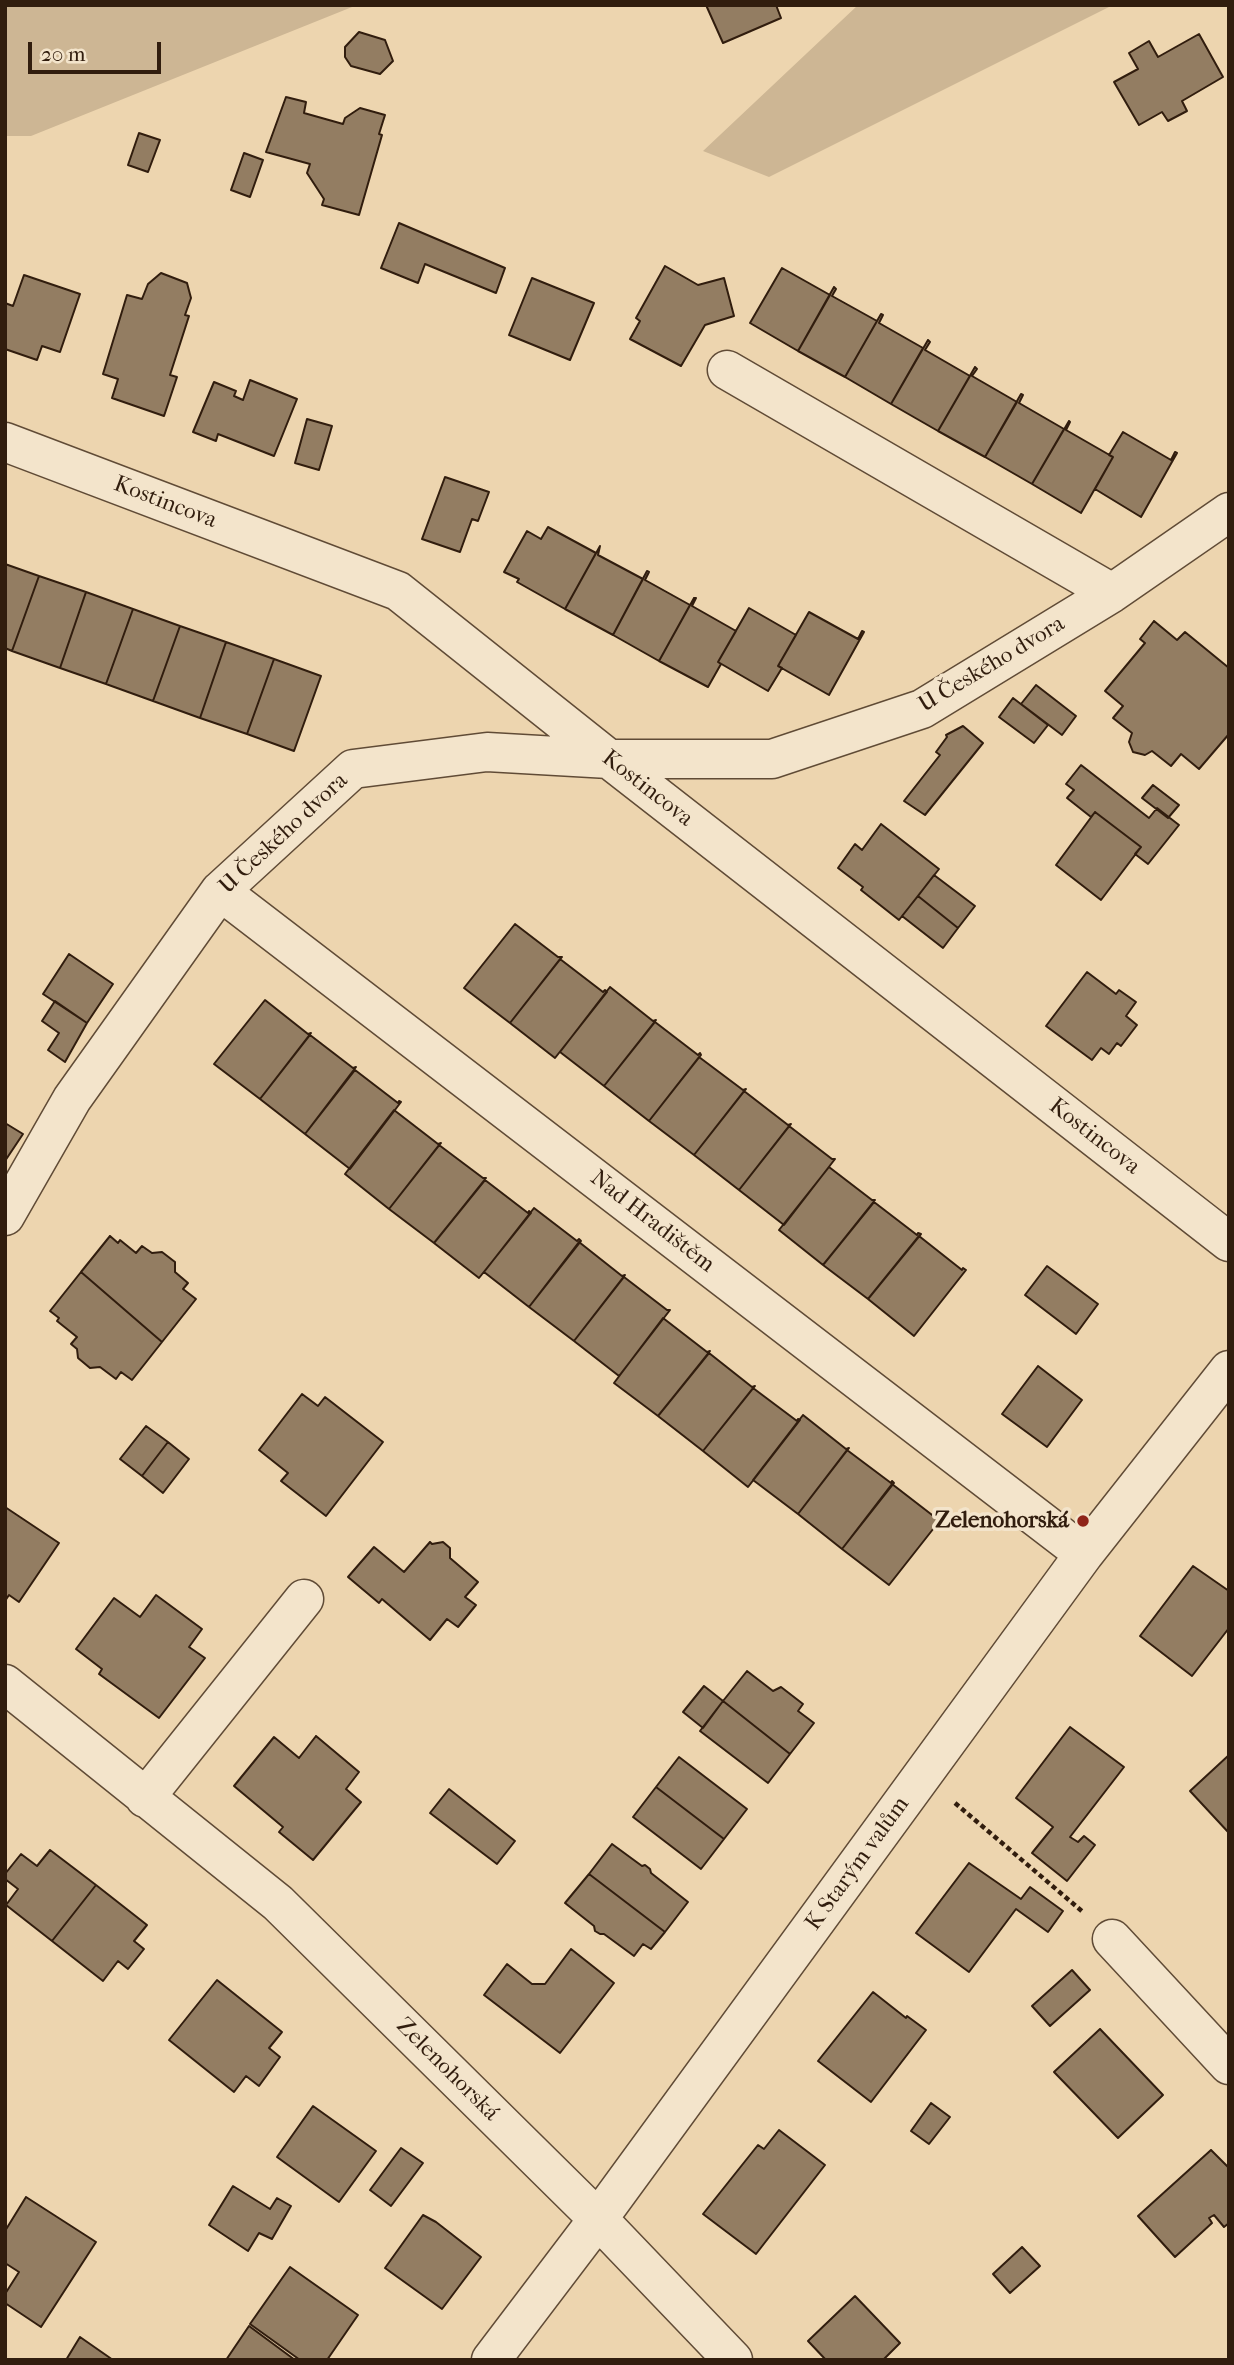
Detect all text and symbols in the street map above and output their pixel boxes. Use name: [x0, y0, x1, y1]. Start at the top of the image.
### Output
scale bar: [32, 28, 164, 72]
text: 20 m: [41, 42, 85, 66]
street label: Kostincova: [110, 471, 220, 535]
street label: U Českého dvora: [914, 611, 1070, 719]
street label: Kostincova: [596, 745, 698, 833]
street label: U Českého dvora: [214, 767, 354, 901]
street label: Kostincova: [1043, 1093, 1145, 1181]
street label: Nad Hradištěm: [584, 1165, 720, 1279]
place label: Zelenohorská: [935, 1507, 1069, 1535]
marker: Zelenohorská: [1075, 1513, 1091, 1529]
street label: K Starým valům: [800, 1792, 916, 1936]
street label: Zelenohorská: [390, 2013, 504, 2127]

